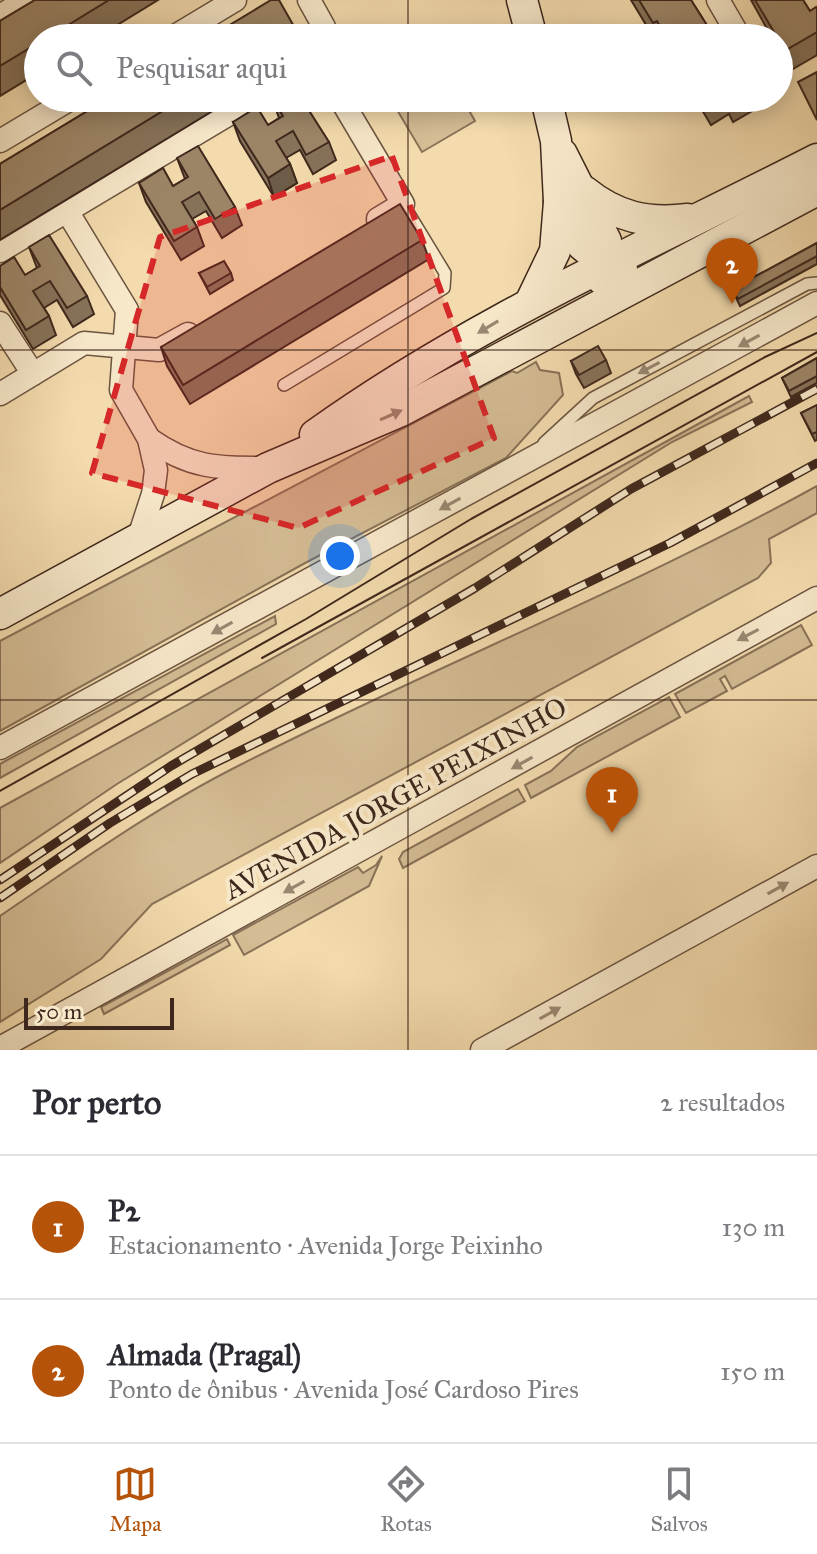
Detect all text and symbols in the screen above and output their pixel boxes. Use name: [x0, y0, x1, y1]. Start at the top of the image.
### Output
search box: [24, 24, 793, 112]
icon: search: [52, 46, 96, 90]
text: Pesquisar aqui: [116, 50, 287, 86]
pin: 2: [706, 238, 758, 304]
one-way arrow: [477, 320, 499, 334]
one-way arrow: [737, 334, 760, 348]
one-way arrow: [638, 361, 660, 375]
one-way arrow: [379, 408, 403, 422]
one-way arrow: [439, 496, 461, 510]
your location: [320, 536, 360, 576]
one-way arrow: [210, 621, 233, 635]
one-way arrow: [737, 628, 760, 642]
street label: AVENIDA JORGE PEIXINHO: [217, 689, 573, 908]
one-way arrow: [511, 755, 533, 769]
pin: 1: [586, 767, 638, 833]
one-way arrow: [282, 881, 305, 894]
one-way arrow: [767, 881, 789, 895]
scale bar: [24, 994, 174, 1030]
text: 50 m: [36, 998, 82, 1025]
one-way arrow: [539, 1006, 561, 1020]
text: Por perto: [32, 1082, 161, 1123]
text: 2 resultados: [660, 1086, 785, 1118]
text: P2: [108, 1193, 140, 1229]
text: 1: [53, 1211, 63, 1243]
text: 130 m: [722, 1211, 785, 1243]
text: Estacionamento · Avenida Jorge Peixinho: [108, 1229, 543, 1261]
text: Almada (Pragal): [108, 1337, 301, 1373]
text: 2: [52, 1355, 64, 1387]
text: 150 m: [720, 1355, 785, 1387]
text: Ponto de ônibus · Avenida José Cardoso Pires: [108, 1373, 579, 1405]
tab: Mapa: [109, 1462, 162, 1537]
tab: Rotas: [380, 1462, 432, 1537]
tab: Salvos: [650, 1462, 708, 1537]

